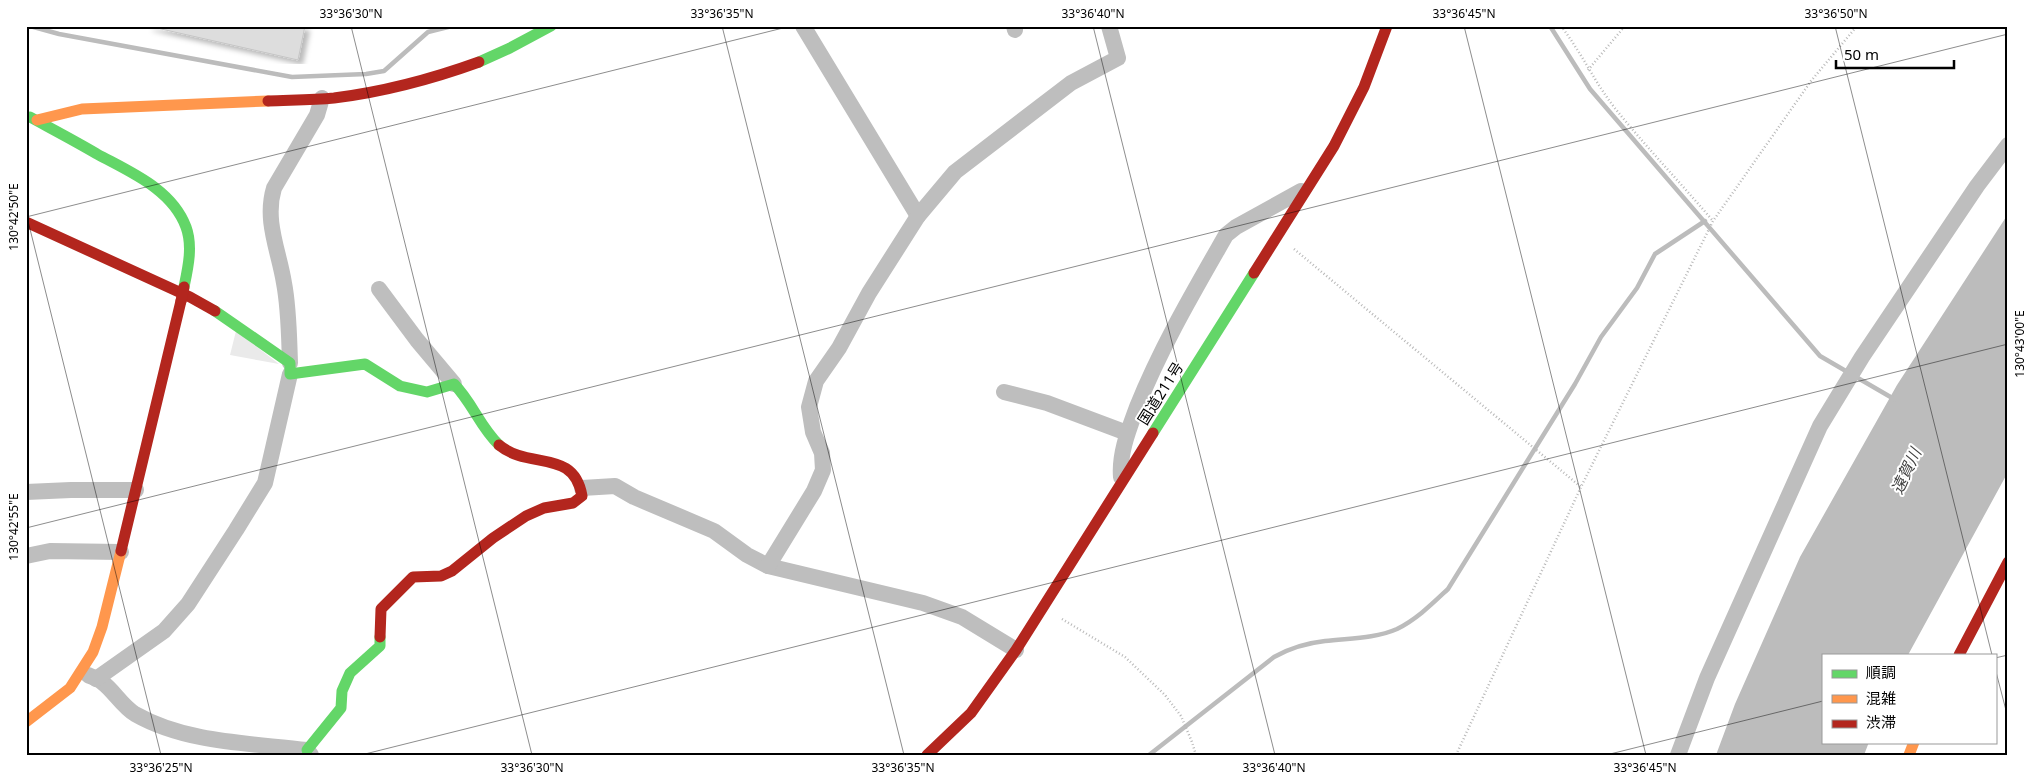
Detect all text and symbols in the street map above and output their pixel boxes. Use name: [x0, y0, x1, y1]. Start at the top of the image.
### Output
text: 33°36'30"N: [319, 5, 383, 22]
text: 33°36'35"N: [690, 5, 754, 22]
text: 33°36'40"N: [1061, 5, 1125, 22]
text: 33°36'45"N: [1432, 5, 1496, 22]
text: 33°36'50"N: [1804, 5, 1868, 22]
scale bar: [1836, 38, 1954, 70]
text: 50 m: [1844, 44, 1879, 64]
text: 130°42'50"E: [5, 183, 22, 251]
text: 130°43'00"E: [2011, 310, 2028, 378]
street label: 国道211号: [1133, 358, 1187, 428]
water label: 遠賀川: [1886, 443, 1927, 497]
text: 130°42'55"E: [5, 493, 22, 561]
legend: [1822, 654, 1996, 744]
text: 順調: [1866, 662, 1896, 682]
text: 混雑: [1866, 688, 1896, 708]
text: 渋滞: [1866, 712, 1896, 732]
text: 33°36'25"N: [129, 759, 193, 776]
text: 33°36'30"N: [500, 759, 564, 776]
text: 33°36'35"N: [871, 759, 935, 776]
text: 33°36'40"N: [1242, 759, 1306, 776]
text: 33°36'45"N: [1613, 759, 1677, 776]

